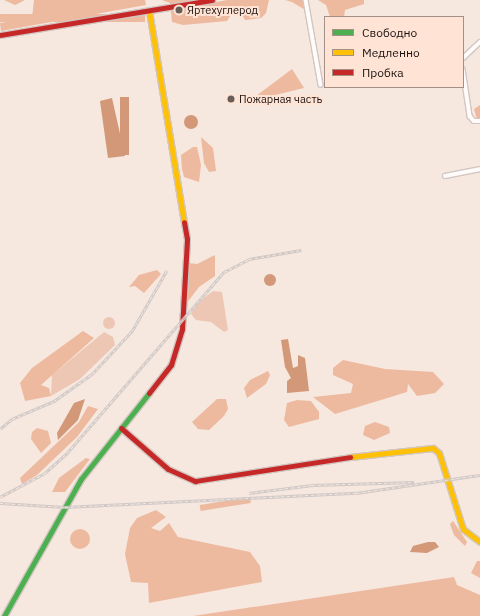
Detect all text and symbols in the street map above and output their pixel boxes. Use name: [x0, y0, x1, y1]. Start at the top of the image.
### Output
place label: Яртехуглерод: [187, 3, 258, 17]
marker: Яртехуглерод: [174, 5, 184, 15]
legend: [324, 16, 464, 88]
text: Свободно: [362, 25, 417, 40]
text: Медленно: [362, 45, 420, 60]
text: Пробка: [362, 65, 404, 80]
place label: Пожарная часть: [239, 92, 322, 106]
marker: Пожарная часть: [226, 94, 236, 104]

